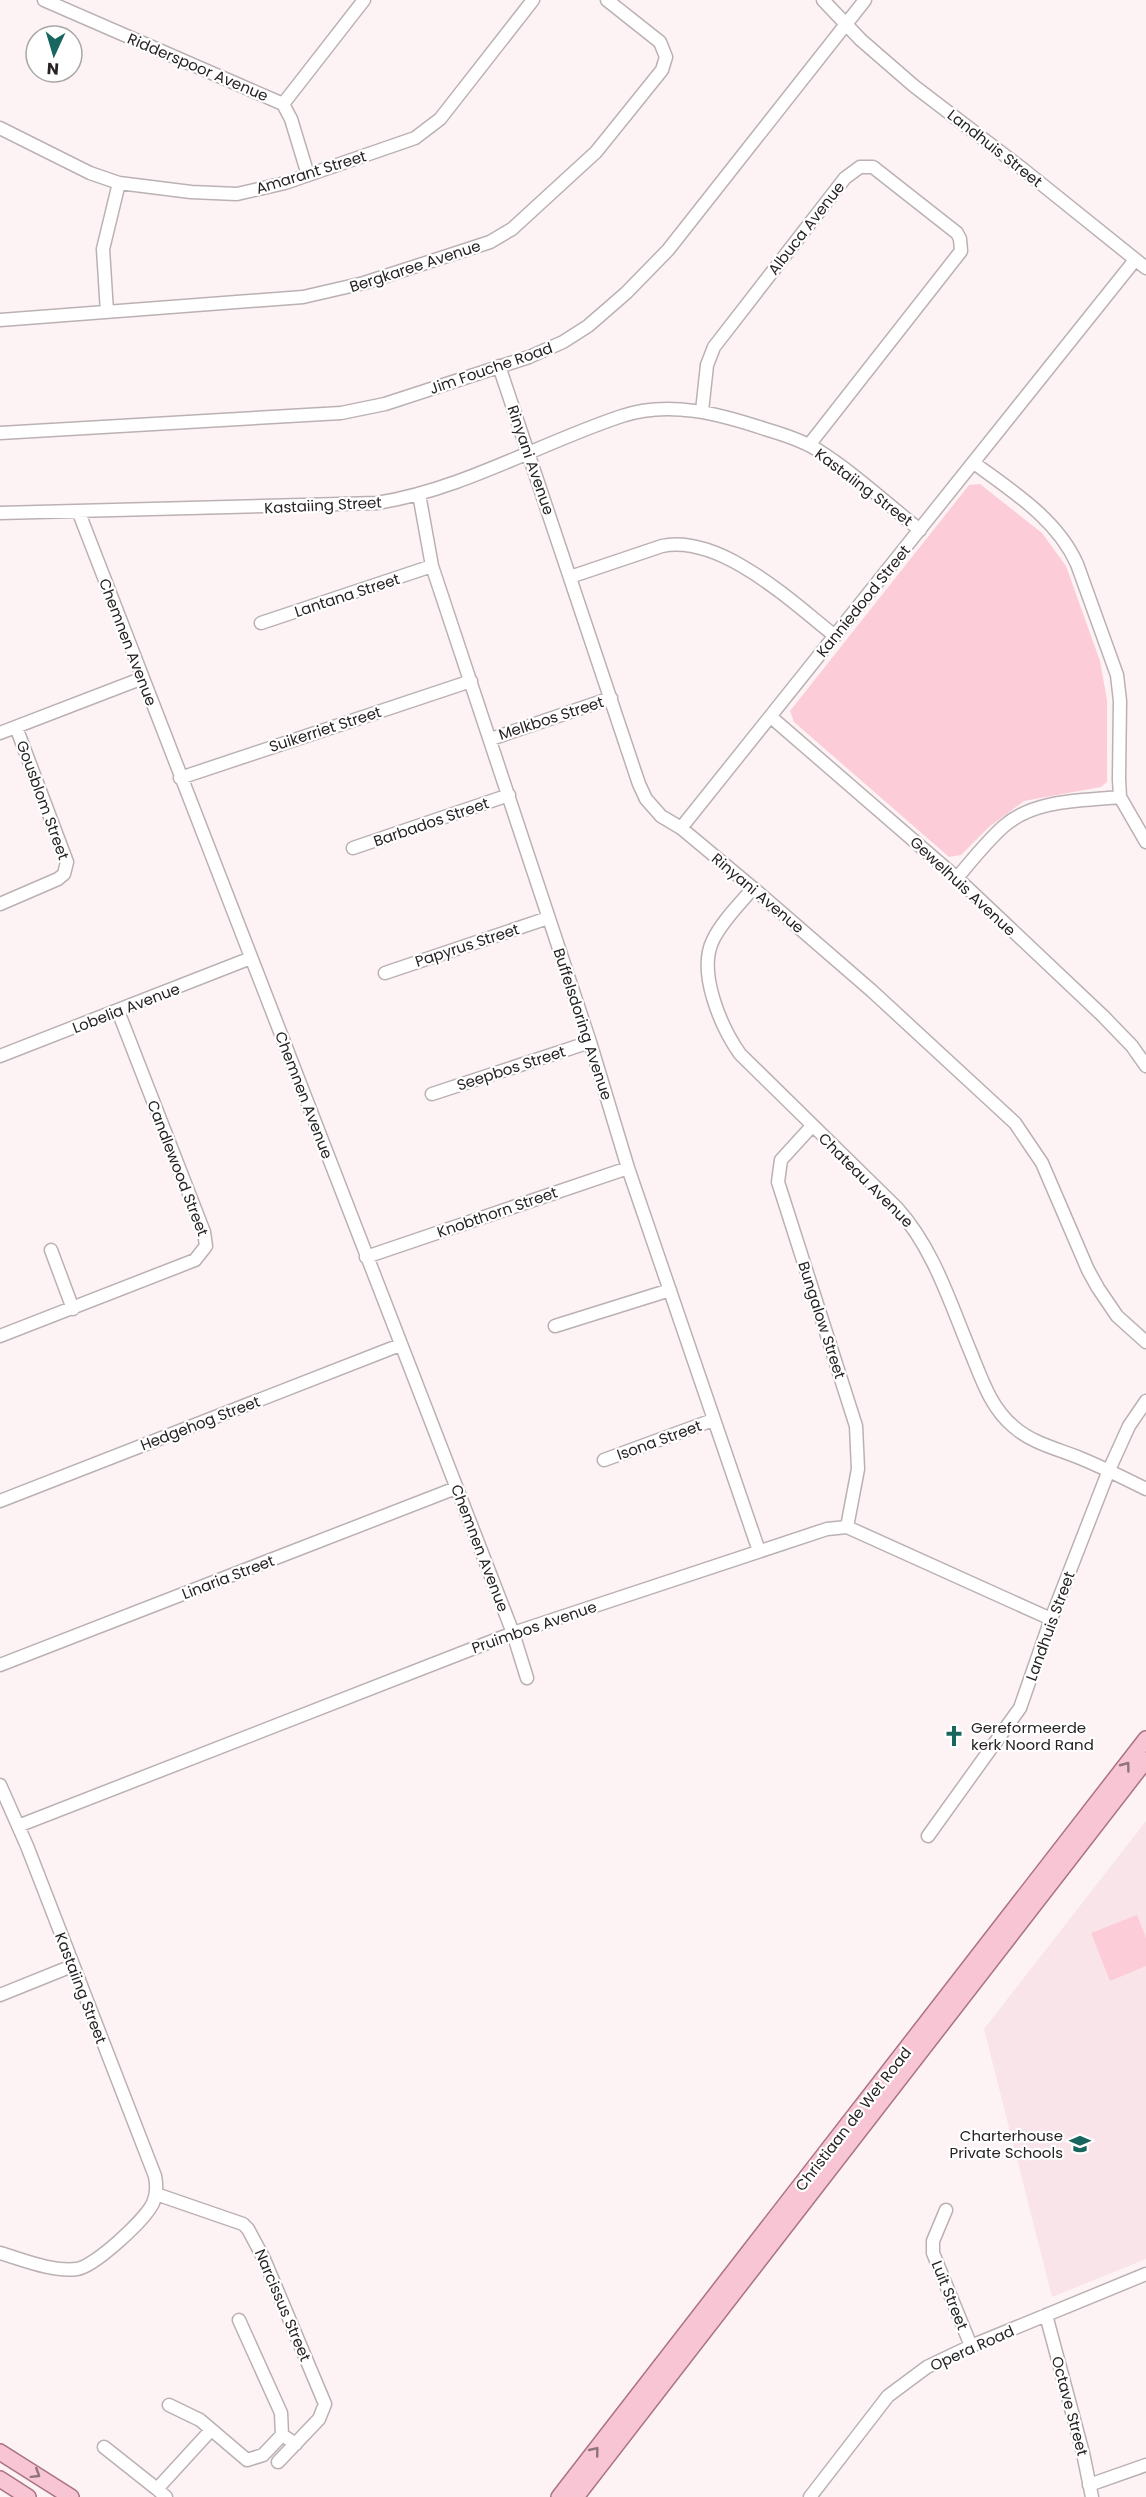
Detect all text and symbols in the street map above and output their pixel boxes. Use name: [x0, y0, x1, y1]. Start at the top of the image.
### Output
north arrow: [24, 24, 84, 84]
street label: Ridderspoor Avenue: [124, 28, 272, 106]
text: N: [46, 57, 60, 80]
street label: Landhuis Street: [943, 104, 1047, 192]
street label: Amarant Street: [253, 145, 369, 199]
street label: Albuca Avenue: [763, 177, 849, 279]
street label: Bergkaree Avenue: [347, 235, 483, 297]
street label: Jim Fouche Road: [427, 337, 555, 399]
street label: Rinyani Avenue: [502, 402, 560, 518]
street label: Kastaiing Street: [811, 443, 917, 531]
street label: Kastaiing Street: [264, 491, 382, 519]
street label: Kanniedood Street: [811, 540, 915, 662]
street label: Lantana Street: [292, 568, 402, 622]
street label: Chemnen Avenue: [94, 575, 162, 709]
street label: Melkbos Street: [496, 691, 606, 745]
street label: Suikerriet Street: [266, 701, 384, 757]
street label: Gousblom Street: [12, 737, 74, 863]
street label: Barbados Street: [371, 792, 491, 852]
street label: Gewelhuis Avenue: [906, 831, 1020, 941]
street label: Rinyani Avenue: [707, 848, 809, 938]
street label: Papyrus Street: [412, 918, 522, 972]
street label: Buffelsdoring Avenue: [549, 945, 617, 1103]
street label: Lobelia Avenue: [69, 978, 183, 1038]
street label: Chemnen Avenue: [270, 1028, 338, 1162]
street label: Seepbos Street: [454, 1041, 568, 1095]
street label: Candlewood Street: [142, 1097, 214, 1239]
street label: Chateau Avenue: [814, 1128, 918, 1232]
street label: Knobthorn Street: [434, 1182, 560, 1242]
street label: Bungalow Street: [793, 1259, 851, 1381]
street label: Hedgehog Street: [137, 1391, 263, 1455]
street label: Isona Street: [614, 1415, 704, 1465]
street label: Chemnen Avenue: [446, 1481, 514, 1615]
street label: Linaria Street: [179, 1550, 277, 1604]
street label: Landhuis Street: [1020, 1568, 1080, 1684]
street label: Pruimbos Avenue: [469, 1596, 599, 1658]
place label: Gereformeerde kerk Noord Rand: [971, 1717, 1094, 1755]
church icon: Gereformeerde kerk Noord Rand: [942, 1724, 966, 1748]
one-way arrow: [1119, 1761, 1130, 1772]
street label: Kastaiing Street: [50, 1929, 112, 2047]
street label: Christiaan de Wet Road: [790, 2043, 916, 2195]
place label: Charterhouse Private Schools: [949, 2125, 1063, 2163]
school or university icon: Charterhouse Private Schools: [1068, 2132, 1092, 2156]
street label: Narcissus Street: [250, 2246, 316, 2364]
street label: Luit Street: [927, 2257, 973, 2333]
street label: Opera Road: [927, 2320, 1017, 2376]
street label: Octave Street: [1047, 2354, 1093, 2458]
one-way arrow: [588, 2447, 599, 2458]
one-way arrow: [29, 2467, 40, 2478]

